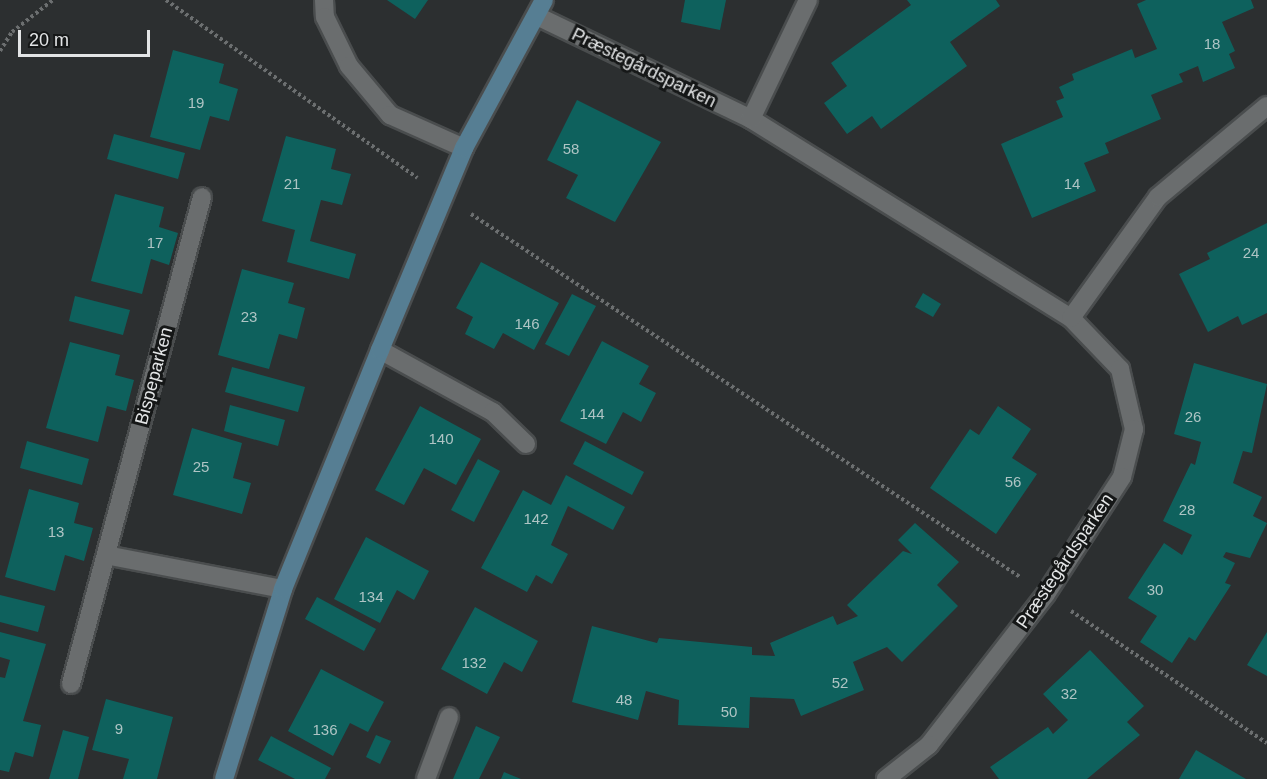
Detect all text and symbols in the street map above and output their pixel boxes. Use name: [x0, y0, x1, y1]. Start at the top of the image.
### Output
scale bar: [21, 18, 153, 56]
street label: Præstegårdsparken: [568, 24, 720, 112]
text: 20 m: [29, 30, 69, 50]
house number: 18: [1204, 35, 1220, 53]
house number: 19: [188, 94, 204, 112]
house number: 58: [563, 140, 579, 158]
house number: 21: [284, 175, 300, 193]
house number: 14: [1064, 175, 1080, 193]
house number: 17: [147, 234, 163, 252]
house number: 24: [1243, 244, 1259, 262]
house number: 23: [241, 308, 257, 326]
house number: 146: [514, 315, 540, 333]
street label: Bispeparken: [131, 325, 177, 427]
house number: 144: [579, 405, 605, 423]
house number: 26: [1185, 408, 1201, 426]
house number: 140: [428, 430, 454, 448]
house number: 25: [193, 458, 209, 476]
house number: 56: [1005, 473, 1021, 491]
street label: Præstegårdsparken: [1012, 489, 1118, 633]
house number: 28: [1179, 501, 1195, 519]
house number: 142: [523, 510, 549, 528]
house number: 13: [48, 523, 64, 541]
house number: 30: [1147, 581, 1163, 599]
house number: 134: [358, 588, 384, 606]
house number: 132: [461, 654, 487, 672]
house number: 52: [832, 674, 848, 692]
house number: 32: [1061, 685, 1077, 703]
house number: 48: [616, 691, 632, 709]
house number: 50: [721, 703, 737, 721]
house number: 9: [115, 720, 123, 738]
house number: 136: [312, 721, 338, 739]

